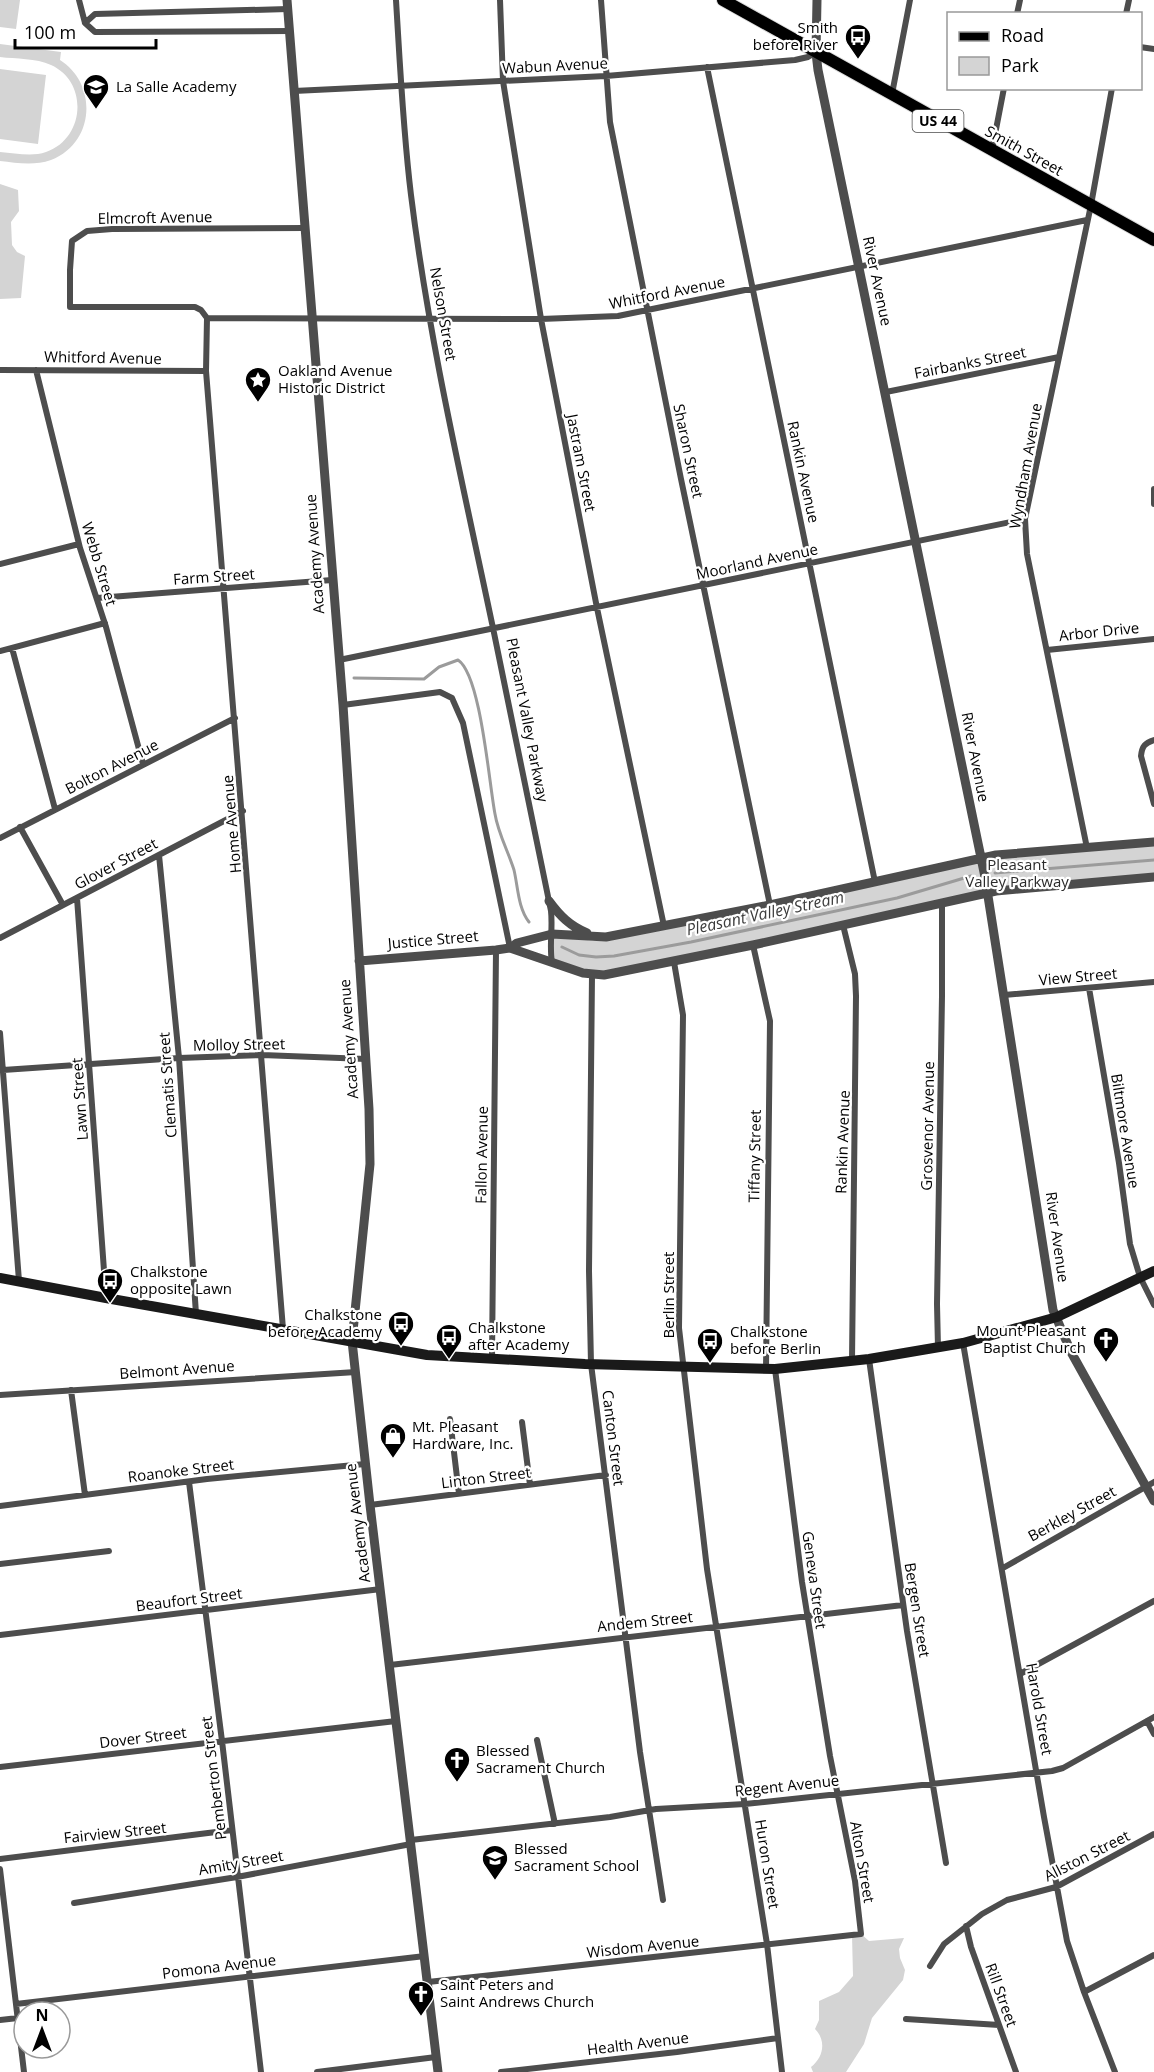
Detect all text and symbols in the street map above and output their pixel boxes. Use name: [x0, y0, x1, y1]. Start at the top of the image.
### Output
scale bar: [15, 12, 156, 50]
legend: [947, 12, 1142, 90]
place label: Smith before River: [753, 17, 838, 54]
text: 100 m: [24, 20, 76, 44]
bus stop icon: Smith before River: [843, 22, 873, 60]
text: Road: [1001, 23, 1044, 47]
street label: Wabun Avenue: [502, 52, 608, 78]
text: Park: [1001, 53, 1039, 77]
school or university icon: La Salle Academy: [81, 72, 111, 110]
place label: La Salle Academy: [116, 76, 237, 96]
road number: US 44: [912, 110, 964, 132]
street label: Smith Street: [982, 120, 1067, 180]
street label: Elmcroft Avenue: [97, 206, 213, 228]
street label: River Avenue: [859, 234, 897, 327]
street label: Nelson Street: [426, 265, 462, 362]
street label: Whitford Avenue: [607, 271, 726, 313]
street label: Fairbanks Street: [912, 341, 1027, 383]
street label: Whitford Avenue: [44, 346, 162, 368]
place label: Oakland Avenue Historic District: [278, 360, 393, 397]
place icon: Oakland Avenue Historic District: [243, 365, 273, 403]
street label: Wyndham Avenue: [1004, 401, 1046, 530]
street label: Sharon Street: [669, 402, 709, 500]
street label: Jastram Street: [562, 410, 601, 513]
street label: Rankin Avenue: [783, 419, 825, 525]
street label: Academy Avenue: [300, 493, 328, 615]
street label: Webb Street: [78, 519, 122, 608]
street label: Moorland Avenue: [694, 538, 820, 584]
street label: Farm Street: [172, 563, 255, 589]
street label: Arbor Drive: [1058, 617, 1140, 645]
street label: Pleasant Valley Parkway: [502, 636, 554, 804]
street label: River Avenue: [957, 710, 995, 803]
street label: Bolton Avenue: [61, 734, 162, 798]
street label: Home Avenue: [217, 774, 245, 874]
street label: Glover Street: [70, 833, 161, 893]
park label: Pleasant Valley Parkway: [965, 854, 1069, 891]
water label: Pleasant Valley Stream: [684, 886, 846, 940]
street label: Justice Street: [385, 925, 479, 953]
street label: View Street: [1038, 963, 1118, 989]
street label: Academy Avenue: [334, 978, 362, 1100]
street label: Clematis Street: [153, 1032, 181, 1139]
street label: Molloy Street: [193, 1033, 285, 1055]
street label: Lawn Street: [66, 1057, 92, 1141]
street label: Grosvenor Avenue: [916, 1061, 938, 1191]
street label: Biltmore Avenue: [1107, 1072, 1145, 1190]
street label: Rankin Avenue: [830, 1090, 854, 1194]
street label: Fallon Avenue: [470, 1106, 492, 1204]
street label: Tiffany Street: [743, 1109, 765, 1203]
street label: River Avenue: [1042, 1190, 1074, 1283]
street label: Berlin Street: [658, 1252, 678, 1338]
place label: Chalkstone opposite Lawn: [130, 1261, 232, 1298]
bus stop icon: Chalkstone opposite Lawn: [95, 1266, 125, 1304]
place label: Chalkstone before Academy: [268, 1304, 382, 1341]
bus stop icon: Chalkstone before Academy: [386, 1309, 416, 1347]
place label: Chalkstone after Academy: [468, 1317, 570, 1354]
place label: Mount Pleasant Baptist Church: [976, 1320, 1086, 1357]
place label: Chalkstone before Berlin: [730, 1321, 821, 1358]
bus stop icon: Chalkstone after Academy: [434, 1322, 464, 1360]
church icon: Mount Pleasant Baptist Church: [1091, 1325, 1121, 1363]
bus stop icon: Chalkstone before Berlin: [695, 1326, 725, 1364]
street label: Belmont Avenue: [119, 1355, 235, 1383]
street label: Canton Street: [598, 1389, 630, 1487]
place label: Mt. Pleasant Hardware, Inc.: [412, 1416, 514, 1453]
shop icon: Mt. Pleasant Hardware, Inc.: [378, 1421, 408, 1459]
street label: Roanoke Street: [127, 1454, 235, 1486]
street label: Academy Avenue: [340, 1462, 374, 1584]
street label: Linton Street: [440, 1462, 532, 1492]
street label: Berkley Street: [1024, 1481, 1119, 1546]
street label: Geneva Street: [798, 1530, 832, 1630]
street label: Bergen Street: [901, 1561, 935, 1659]
street label: Beaufort Street: [135, 1583, 243, 1615]
street label: Andem Street: [596, 1606, 694, 1636]
street label: Harold Street: [1022, 1661, 1058, 1757]
street label: Pemberton Street: [195, 1715, 231, 1841]
street label: Dover Street: [98, 1722, 188, 1752]
place label: Blessed Sacrament Church: [476, 1740, 605, 1777]
church icon: Blessed Sacrament Church: [442, 1745, 472, 1783]
street label: Regent Avenue: [734, 1770, 840, 1800]
street label: Fairview Street: [63, 1817, 167, 1847]
street label: Huron Street: [751, 1818, 785, 1910]
street label: Alton Street: [846, 1819, 880, 1904]
street label: Allston Street: [1040, 1825, 1133, 1885]
place label: Blessed Sacrament School: [514, 1838, 639, 1875]
school or university icon: Blessed Sacrament School: [480, 1843, 510, 1881]
street label: Amity Street: [197, 1845, 285, 1879]
street label: Wisdom Avenue: [586, 1930, 700, 1962]
street label: Pomona Avenue: [161, 1949, 277, 1983]
street label: Rill Street: [981, 1960, 1023, 2029]
place label: Saint Peters and Saint Andrews Church: [440, 1974, 594, 2011]
church icon: Saint Peters and Saint Andrews Church: [406, 1979, 436, 2017]
north arrow: [12, 2000, 72, 2060]
text: N: [35, 2004, 49, 2026]
street label: Health Avenue: [586, 2027, 690, 2059]

